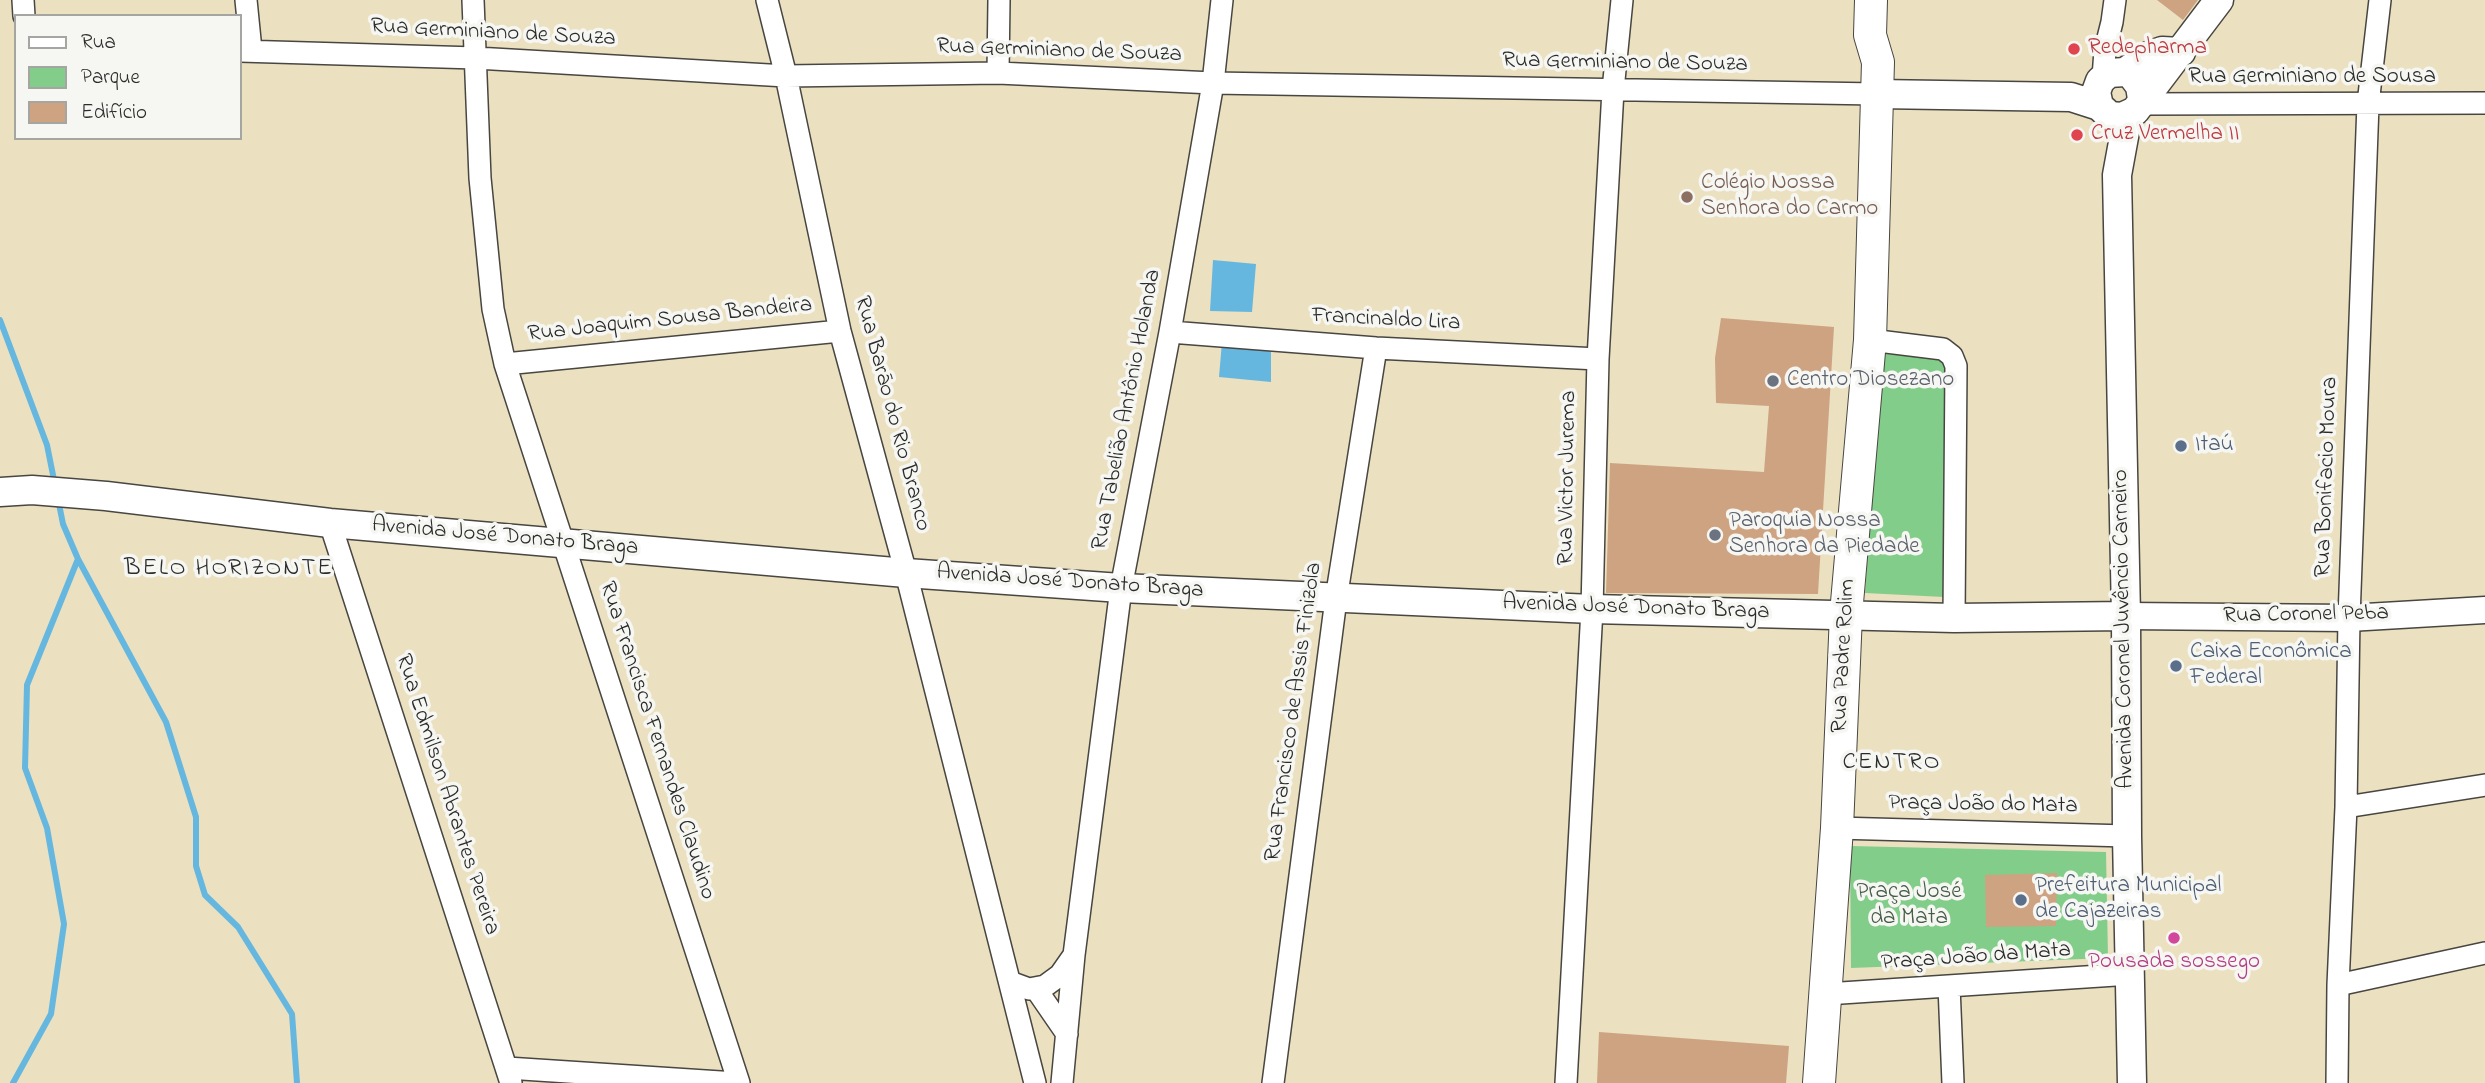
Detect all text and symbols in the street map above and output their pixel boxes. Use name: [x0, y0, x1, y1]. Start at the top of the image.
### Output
legend: [14, 14, 242, 140]
street label: Rua Germiniano de Souza: [370, 14, 616, 54]
text: Rua: [81, 28, 116, 58]
street label: Rua Germiniano de Souza: [936, 34, 1182, 70]
place label: Redepharma: [2088, 35, 2207, 63]
marker: Redepharma: [2066, 41, 2082, 57]
street label: Rua Germiniano de Souza: [1502, 48, 1748, 80]
text: Parque: [81, 63, 140, 93]
street label: Rua Germiniano de Sousa: [2188, 64, 2436, 92]
text: Edifício: [81, 98, 147, 128]
place label: Cruz Vermelha II: [2091, 121, 2239, 149]
marker: Cruz Vermelha II: [2069, 127, 2085, 143]
place label: Colégio Nossa Senhora do Carmo: [1701, 170, 1878, 224]
marker: Colégio Nossa Senhora do Carmo: [1679, 189, 1695, 205]
street label: Rua Tabelião Antônio Holanda: [1087, 267, 1169, 553]
street label: Rua Joaquim Sousa Bandeira: [526, 292, 814, 350]
street label: Rua Barāo do Rio Branco: [846, 294, 936, 534]
street label: Francinaldo Lira: [1311, 303, 1461, 339]
place label: Centro Diosezano: [1787, 367, 1954, 395]
marker: Centro Diosezano: [1765, 373, 1781, 389]
street label: Rua Bonifacio Moura: [2311, 376, 2345, 578]
street label: Rua Victor Jurema: [1554, 390, 1584, 566]
place label: Itaú: [2195, 432, 2234, 460]
marker: Itaú: [2173, 438, 2189, 454]
street label: Avenida Coronel Juvêncio Carneiro: [2108, 469, 2142, 789]
place label: Paroquia Nossa Senhora da Piedade: [1729, 508, 1920, 562]
street label: Avenida José Donato Braga: [371, 513, 639, 563]
marker: Paroquia Nossa Senhora da Piedade: [1707, 527, 1723, 543]
district label: BELO HORIZONTE: [126, 556, 332, 584]
street label: Avenida José Donato Braga: [936, 560, 1204, 606]
street label: Rua Francisco de Assis Finizola: [1260, 561, 1330, 863]
street label: Rua Francisca Fernandes Claudino: [591, 578, 721, 904]
street label: Rua Padre Rolim: [1827, 578, 1863, 734]
street label: Avenida José Donato Braga: [1502, 591, 1770, 627]
street label: Rua Coronel Peba: [2223, 601, 2389, 631]
place label: Caixa Econômica Federal: [2190, 639, 2352, 693]
street label: Rua Edmilson Abrantes Pereira: [388, 651, 504, 939]
marker: Caixa Econômica Federal: [2168, 658, 2184, 674]
district label: CENTRO: [1843, 750, 1941, 778]
street label: Praça João do Mata: [1888, 791, 2078, 821]
place label: Prefeitura Municipal de Cajazeiras: [2035, 873, 2221, 927]
park label: Praça José da Mata: [1856, 879, 1962, 933]
marker: Prefeitura Municipal de Cajazeiras: [2013, 892, 2029, 908]
marker: Pousada sossego: [2166, 930, 2182, 946]
street label: Praça João da Mata: [1880, 938, 2072, 978]
place label: Pousada sossego: [2088, 949, 2260, 977]

